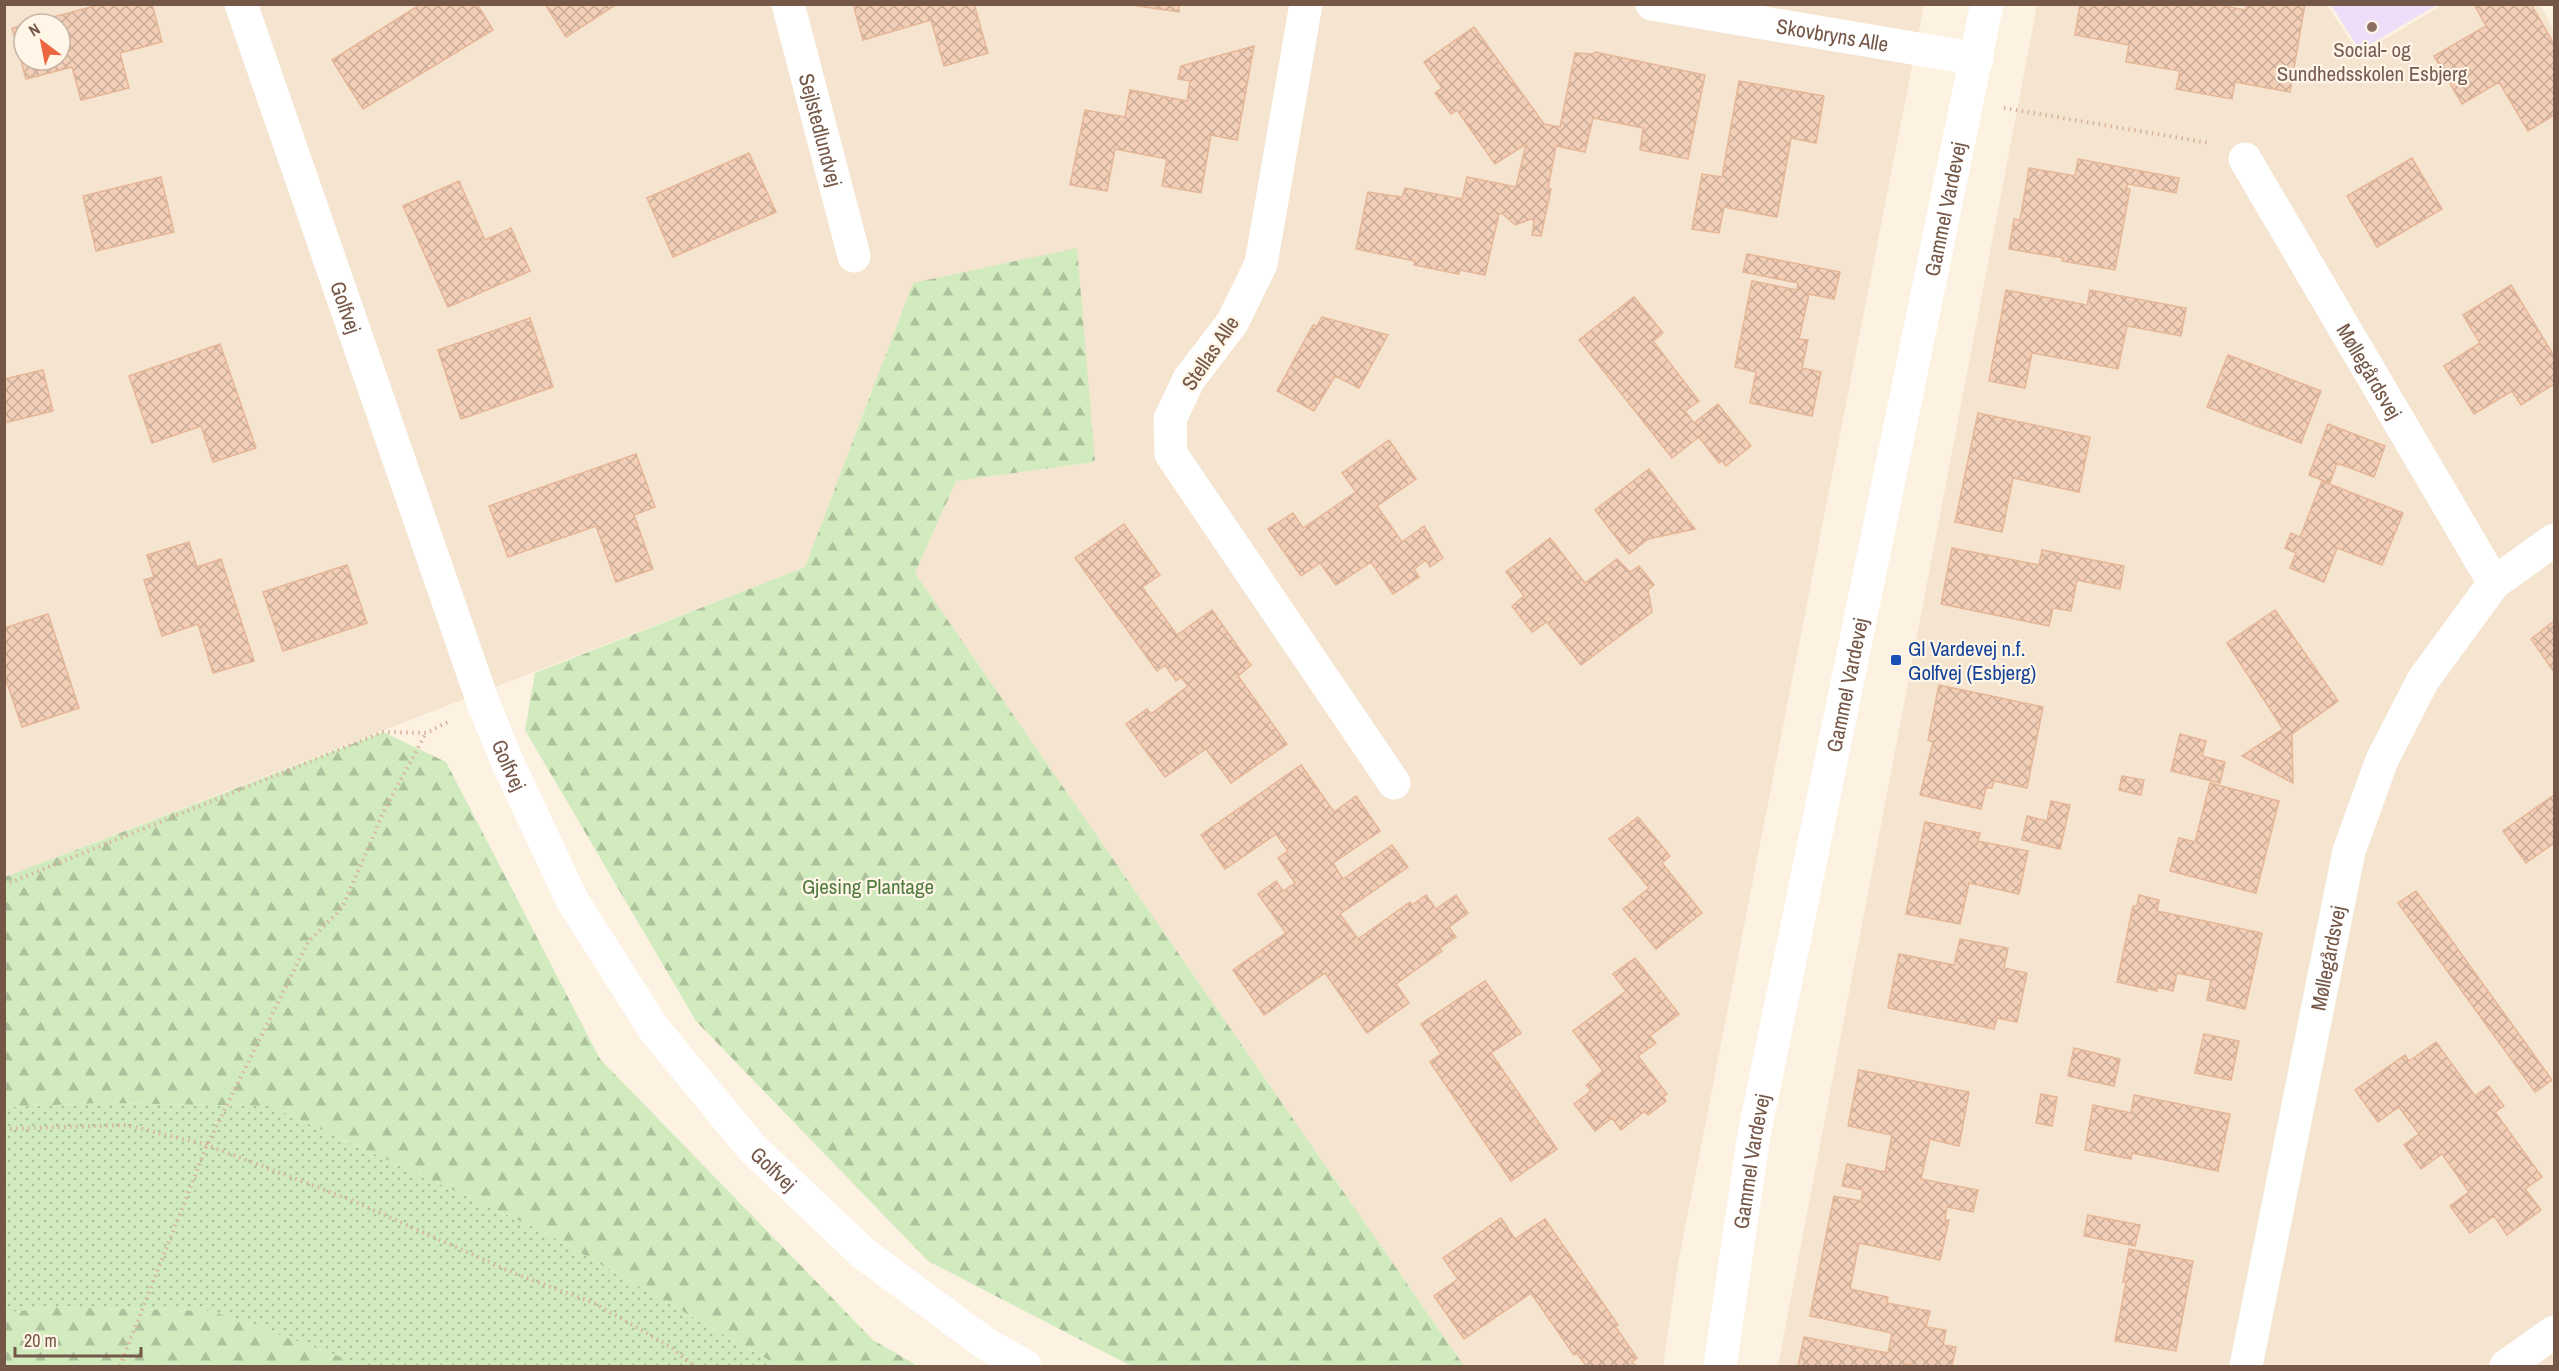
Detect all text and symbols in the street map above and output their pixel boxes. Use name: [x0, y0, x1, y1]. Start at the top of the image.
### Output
street label: Skovbryns Alle: [1774, 11, 1891, 58]
north arrow: [12, 12, 72, 72]
text: N: [24, 17, 44, 41]
marker: Social- og Sundhedsskolen Esbjerg: [2365, 20, 2379, 34]
place label: Social- og Sundhedsskolen Esbjerg: [2277, 35, 2468, 88]
street label: Sejlstedlundvej: [792, 70, 850, 189]
street label: Gammel Vardevej: [1917, 139, 1973, 279]
street label: Golfvej: [324, 277, 369, 337]
street label: Stellas Alle: [1174, 310, 1246, 396]
street label: Møllegårdsvej: [2330, 318, 2409, 424]
street label: Gammel Vardevej: [1819, 615, 1875, 755]
place label: Gl Vardevej n.f. Golfvej (Esbjerg): [1908, 634, 2036, 687]
marker: Gl Vardevej n.f. Golfvej (Esbjerg): [1889, 653, 1903, 667]
street label: Golfvej: [485, 735, 533, 796]
park label: Gjesing Plantage: [802, 872, 934, 901]
street label: Møllegårdsvej: [2303, 903, 2352, 1013]
street label: Gammel Vardevej: [1726, 1091, 1777, 1231]
street label: Golfvej: [744, 1140, 803, 1198]
scale bar: [15, 1320, 141, 1358]
text: 20 m: [24, 1328, 57, 1353]

